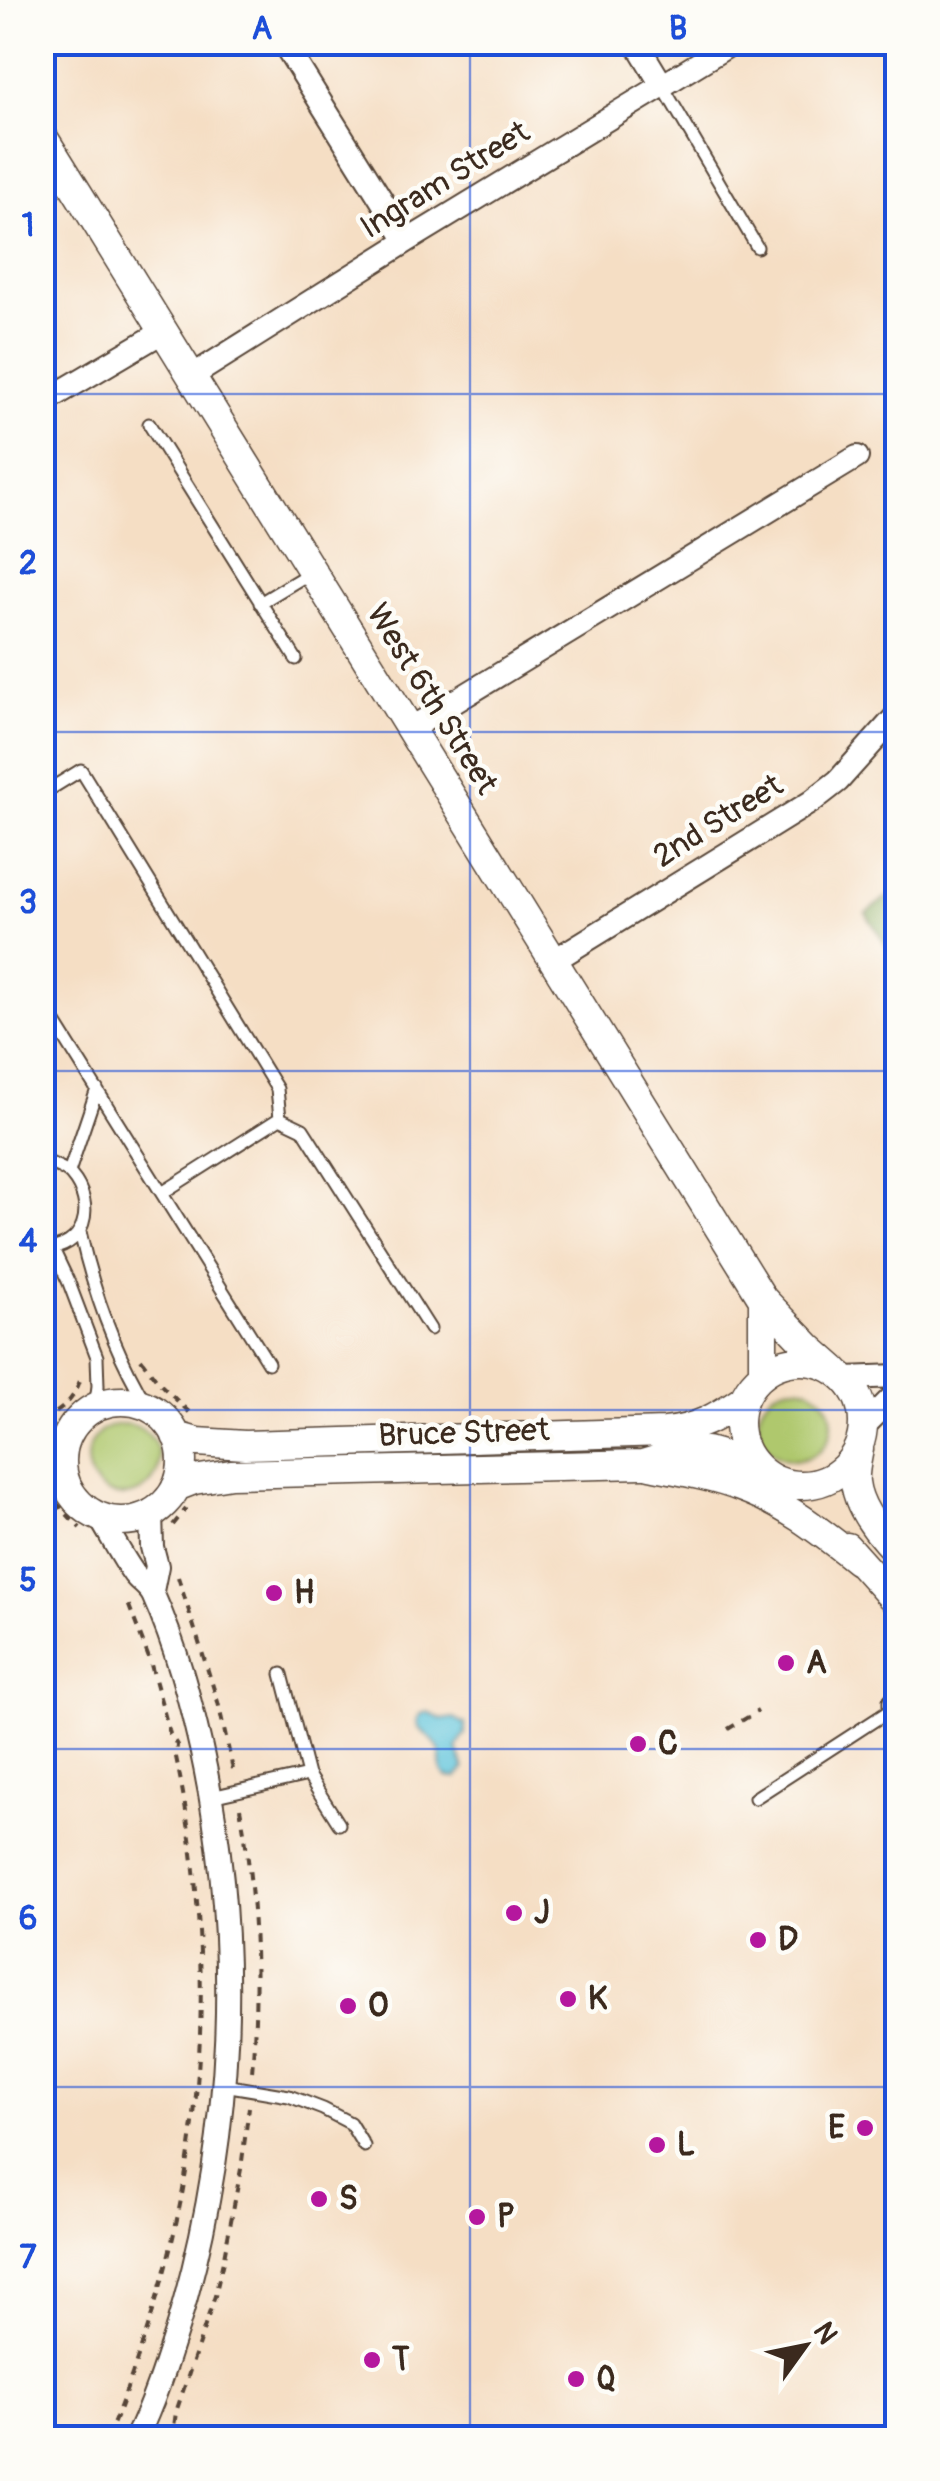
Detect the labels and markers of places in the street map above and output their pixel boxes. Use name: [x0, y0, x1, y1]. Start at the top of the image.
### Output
place label: H: [294, 1573, 314, 1613]
marker: H: [263, 1582, 285, 1604]
place label: A: [806, 1643, 827, 1683]
marker: A: [775, 1652, 797, 1674]
place label: C: [658, 1724, 678, 1764]
marker: C: [627, 1733, 649, 1755]
place label: J: [534, 1893, 549, 1933]
marker: J: [503, 1902, 525, 1924]
place label: D: [778, 1920, 798, 1960]
marker: D: [747, 1929, 769, 1951]
place label: K: [588, 1979, 608, 2019]
place label: O: [368, 1986, 388, 2026]
marker: K: [557, 1988, 579, 2010]
marker: O: [337, 1995, 359, 2017]
place label: E: [828, 2108, 845, 2148]
marker: E: [854, 2117, 876, 2139]
place label: L: [677, 2125, 695, 2165]
marker: L: [646, 2134, 668, 2156]
place label: S: [339, 2179, 358, 2219]
marker: S: [308, 2188, 330, 2210]
place label: P: [497, 2197, 515, 2237]
marker: P: [466, 2206, 488, 2228]
place label: T: [391, 2340, 410, 2380]
marker: T: [361, 2349, 383, 2371]
place label: Q: [596, 2359, 616, 2399]
marker: Q: [565, 2368, 587, 2390]

